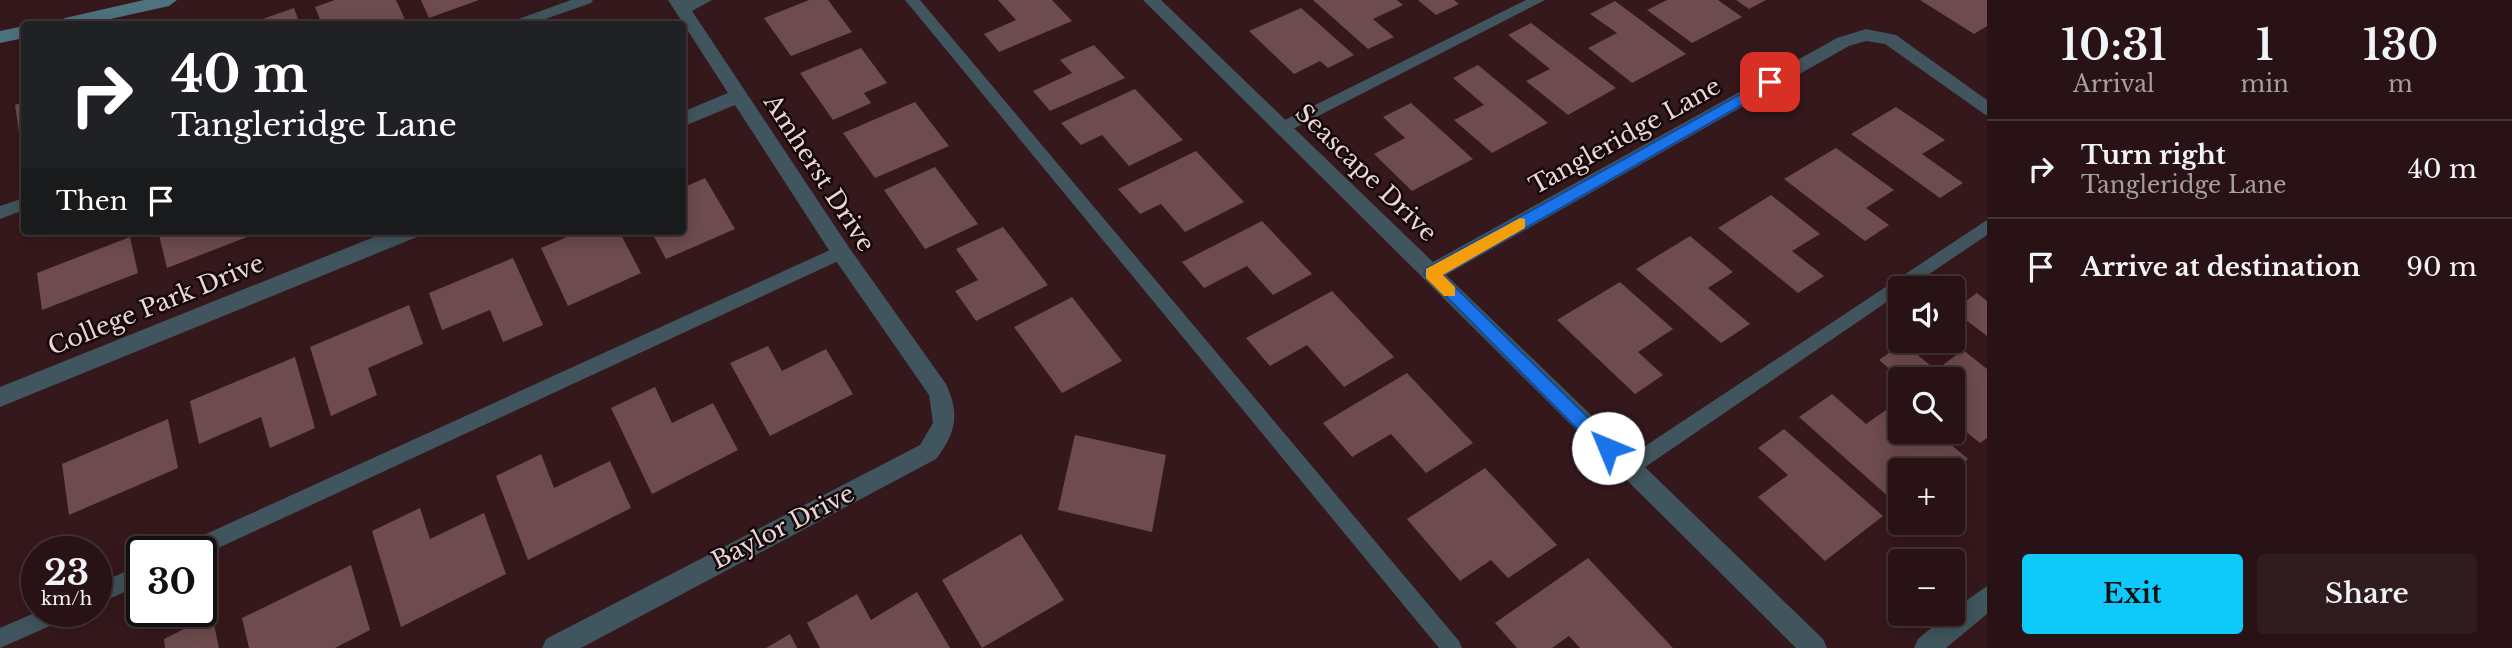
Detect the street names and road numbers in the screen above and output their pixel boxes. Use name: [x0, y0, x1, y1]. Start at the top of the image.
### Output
street label: Tangleridge Lane: [1524, 71, 1726, 200]
street label: Amherst Drive: [757, 88, 881, 257]
street label: Seascape Drive: [1290, 98, 1443, 247]
street label: College Park Drive: [44, 248, 268, 361]
street label: Baylor Drive: [707, 478, 859, 575]

